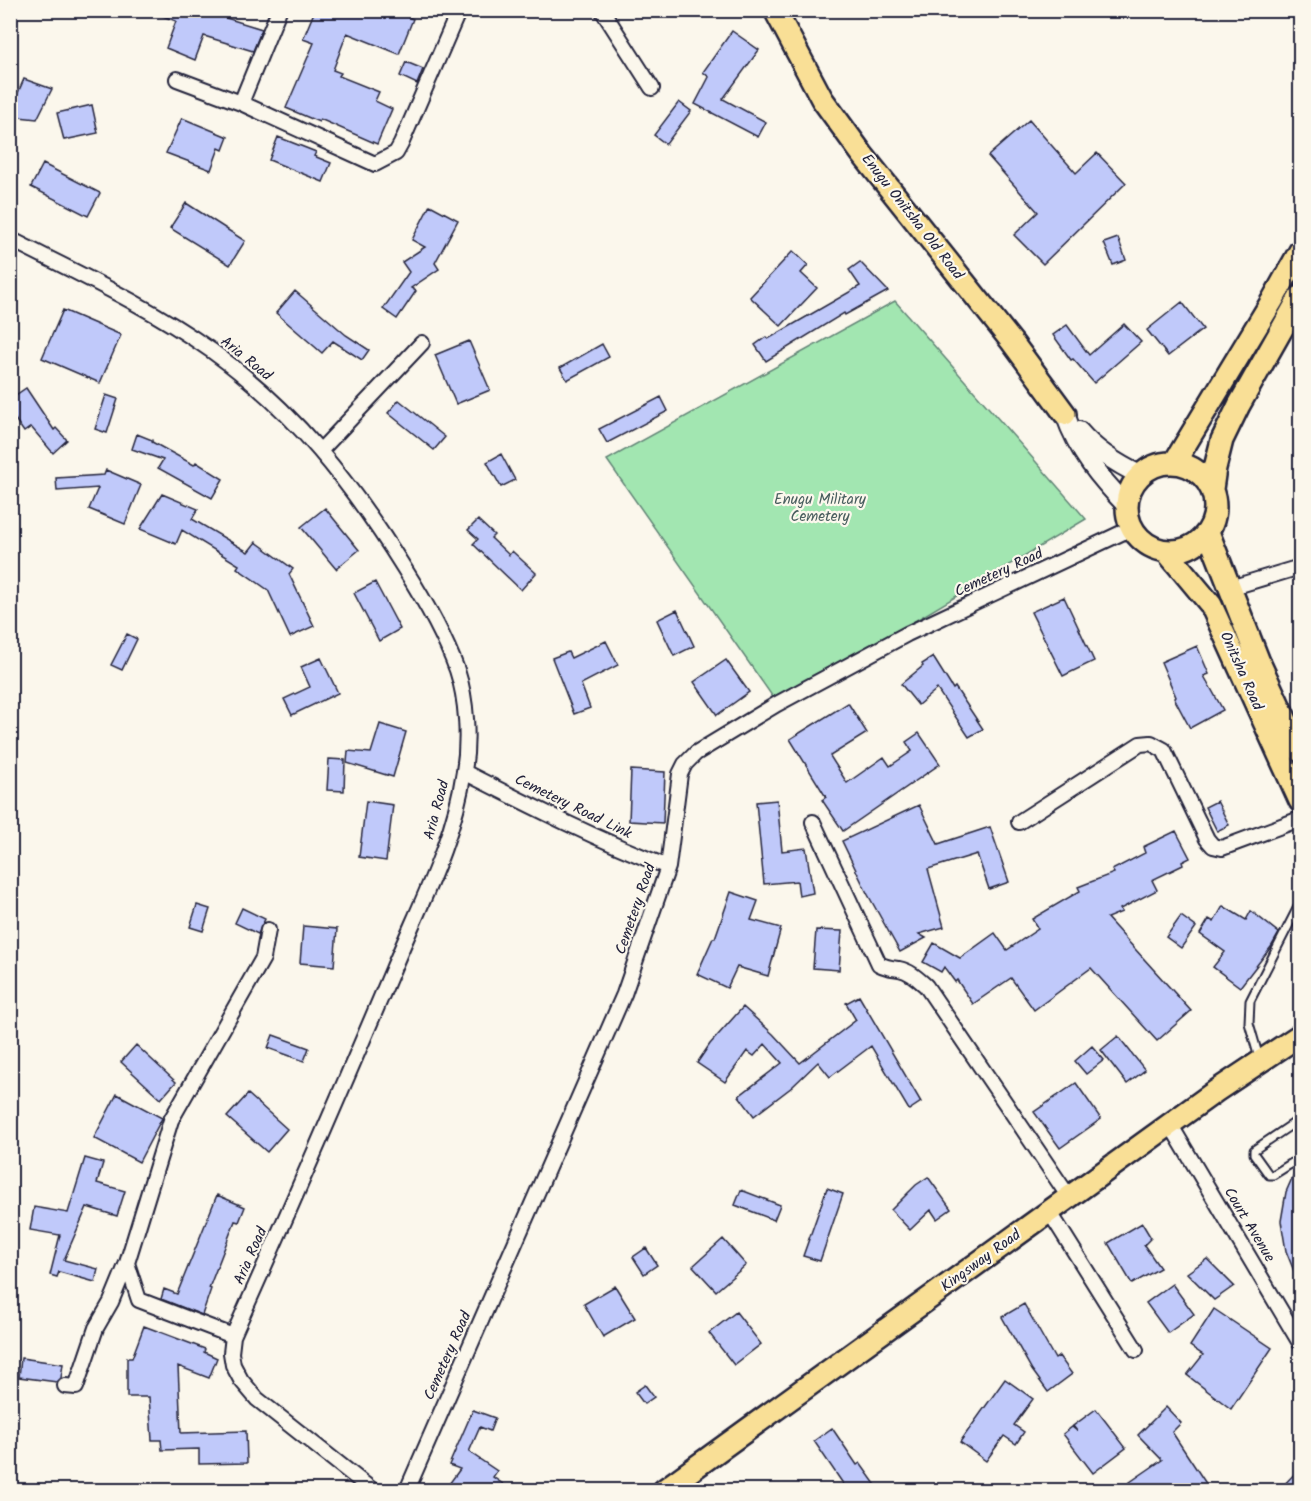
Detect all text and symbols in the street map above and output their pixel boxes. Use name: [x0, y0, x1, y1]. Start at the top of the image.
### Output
street label: Enugu Onitsha Old Road: [855, 149, 969, 286]
street label: Aria Road: [215, 331, 278, 388]
park label: Enugu Military Cemetery: [774, 488, 867, 529]
street label: Cemetery Road: [951, 542, 1048, 604]
street label: Onitsha Road: [1213, 628, 1269, 715]
street label: Cemetery Road Link: [510, 768, 637, 846]
street label: Aria Road: [418, 777, 457, 842]
street label: Cemetery Road: [609, 860, 663, 958]
street label: Court Avenue: [1217, 1183, 1281, 1267]
street label: Aria Road: [228, 1223, 275, 1289]
street label: Kingsway Road: [936, 1223, 1027, 1298]
street label: Cemetery Road: [418, 1307, 479, 1404]

